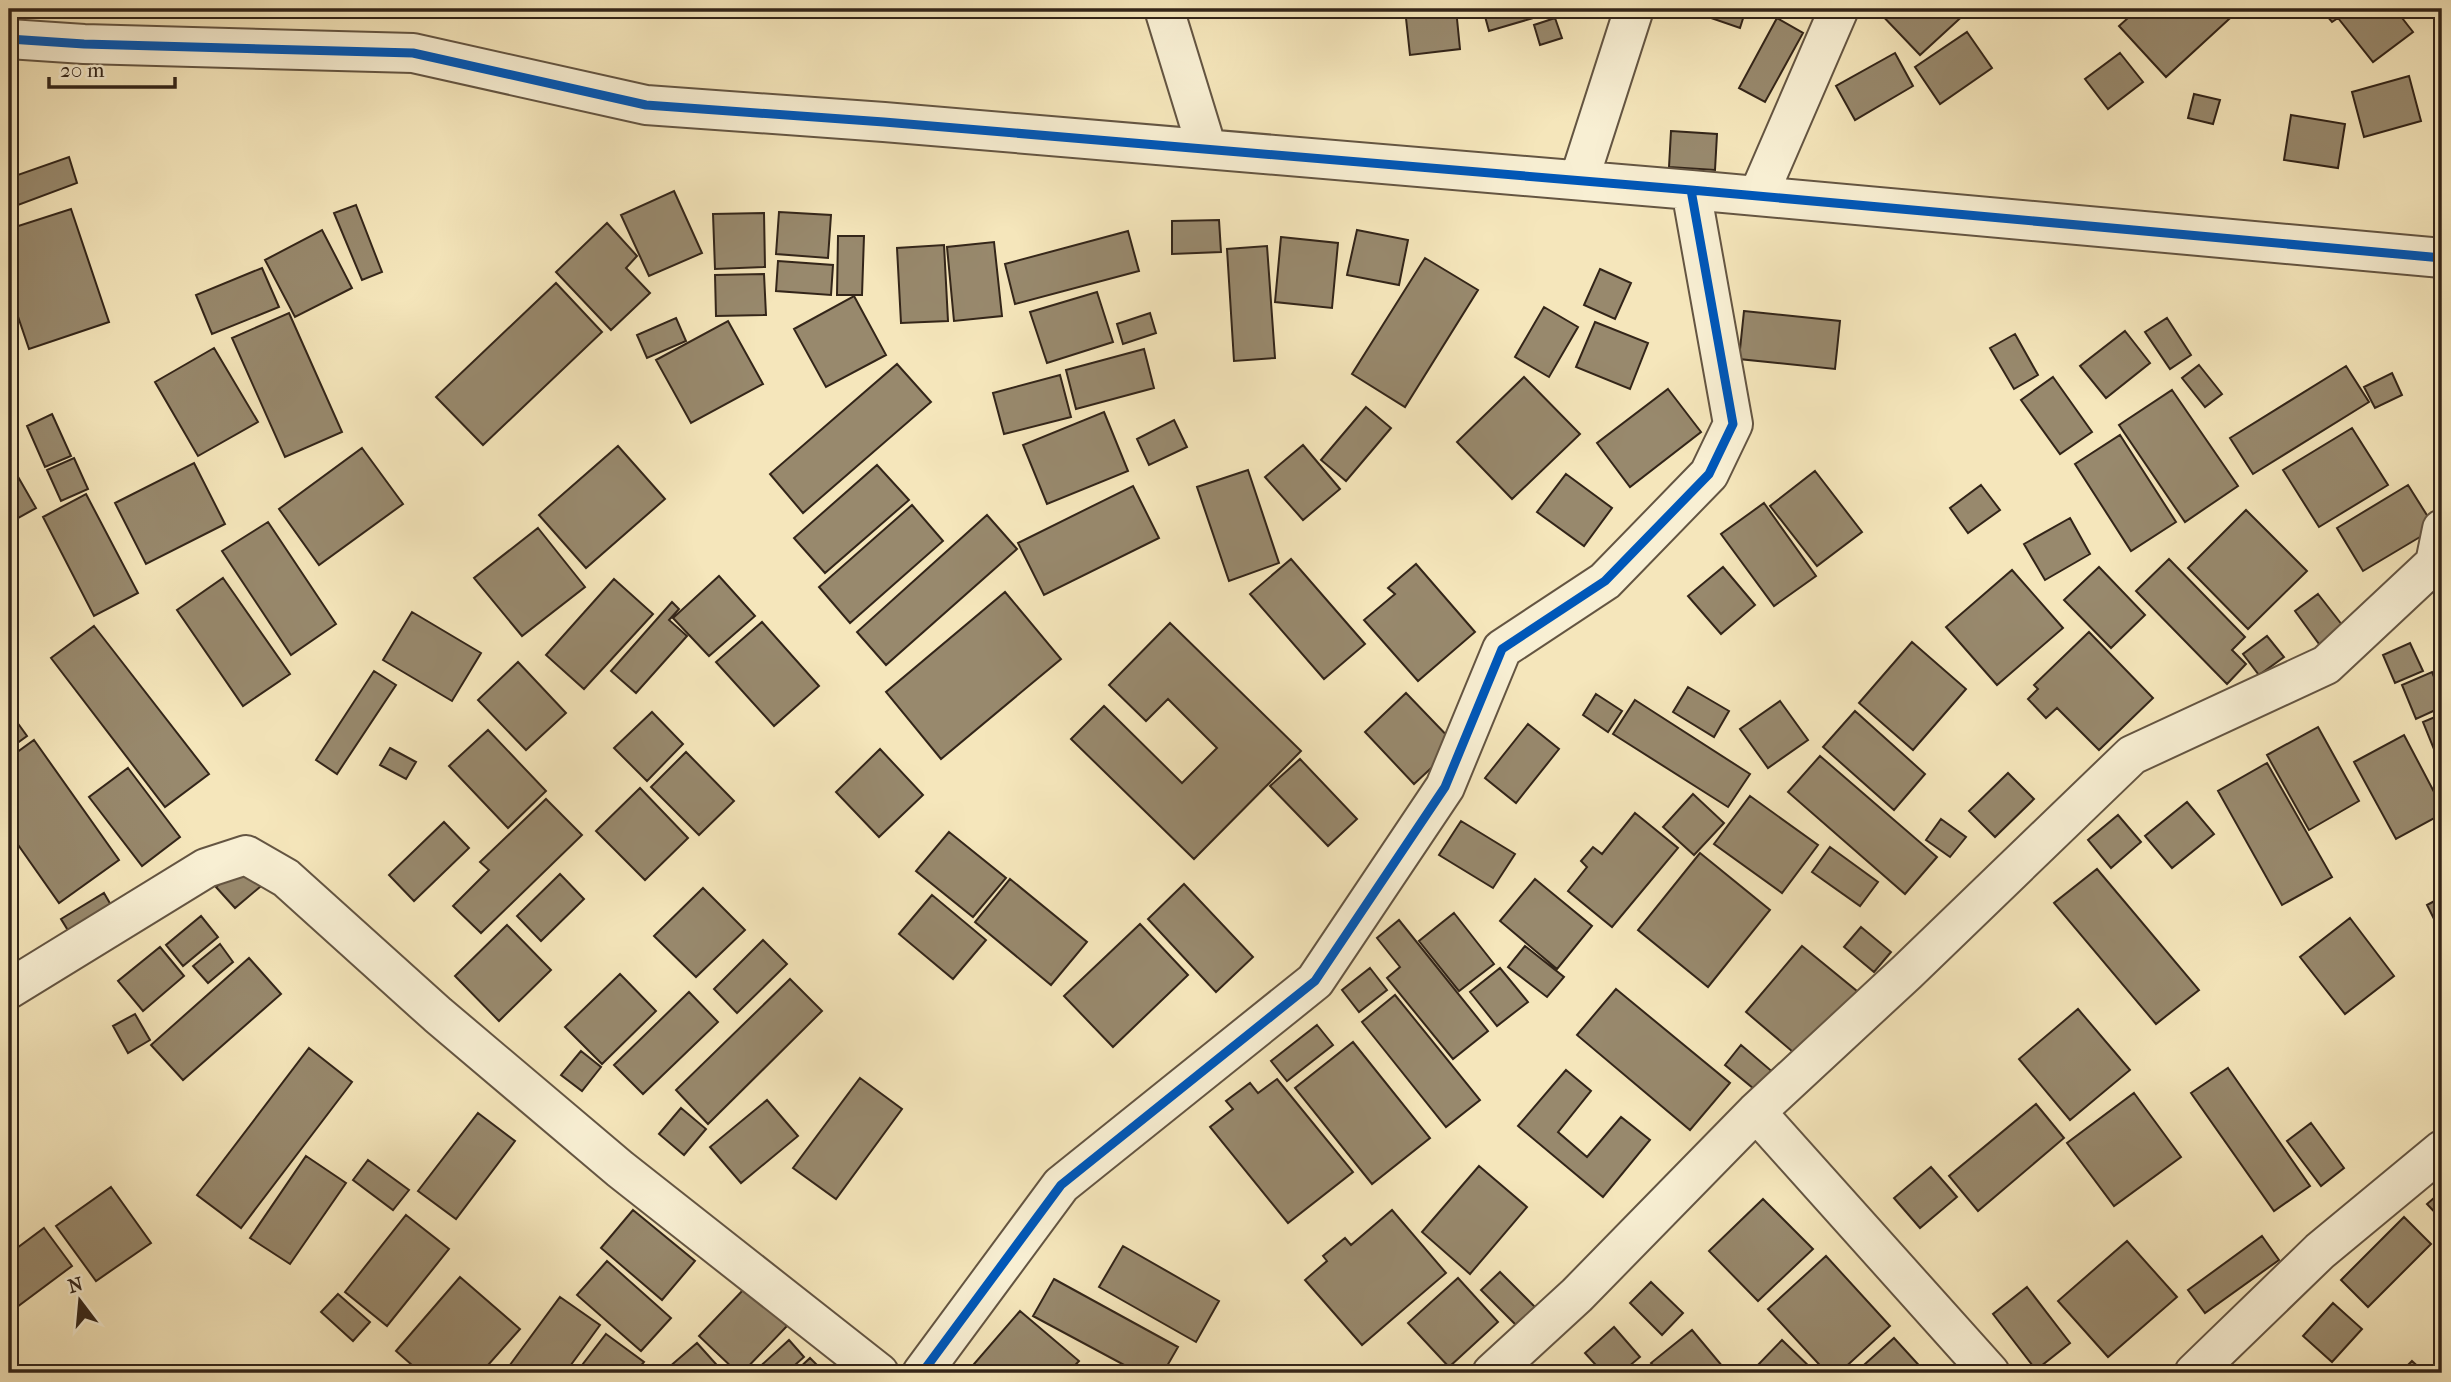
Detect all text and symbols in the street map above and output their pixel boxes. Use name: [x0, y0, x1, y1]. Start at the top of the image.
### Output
scale bar: [49, 46, 175, 90]
text: 20 m: [60, 58, 105, 82]
north arrow: [46, 1266, 116, 1336]
text: N: [66, 1273, 86, 1298]

